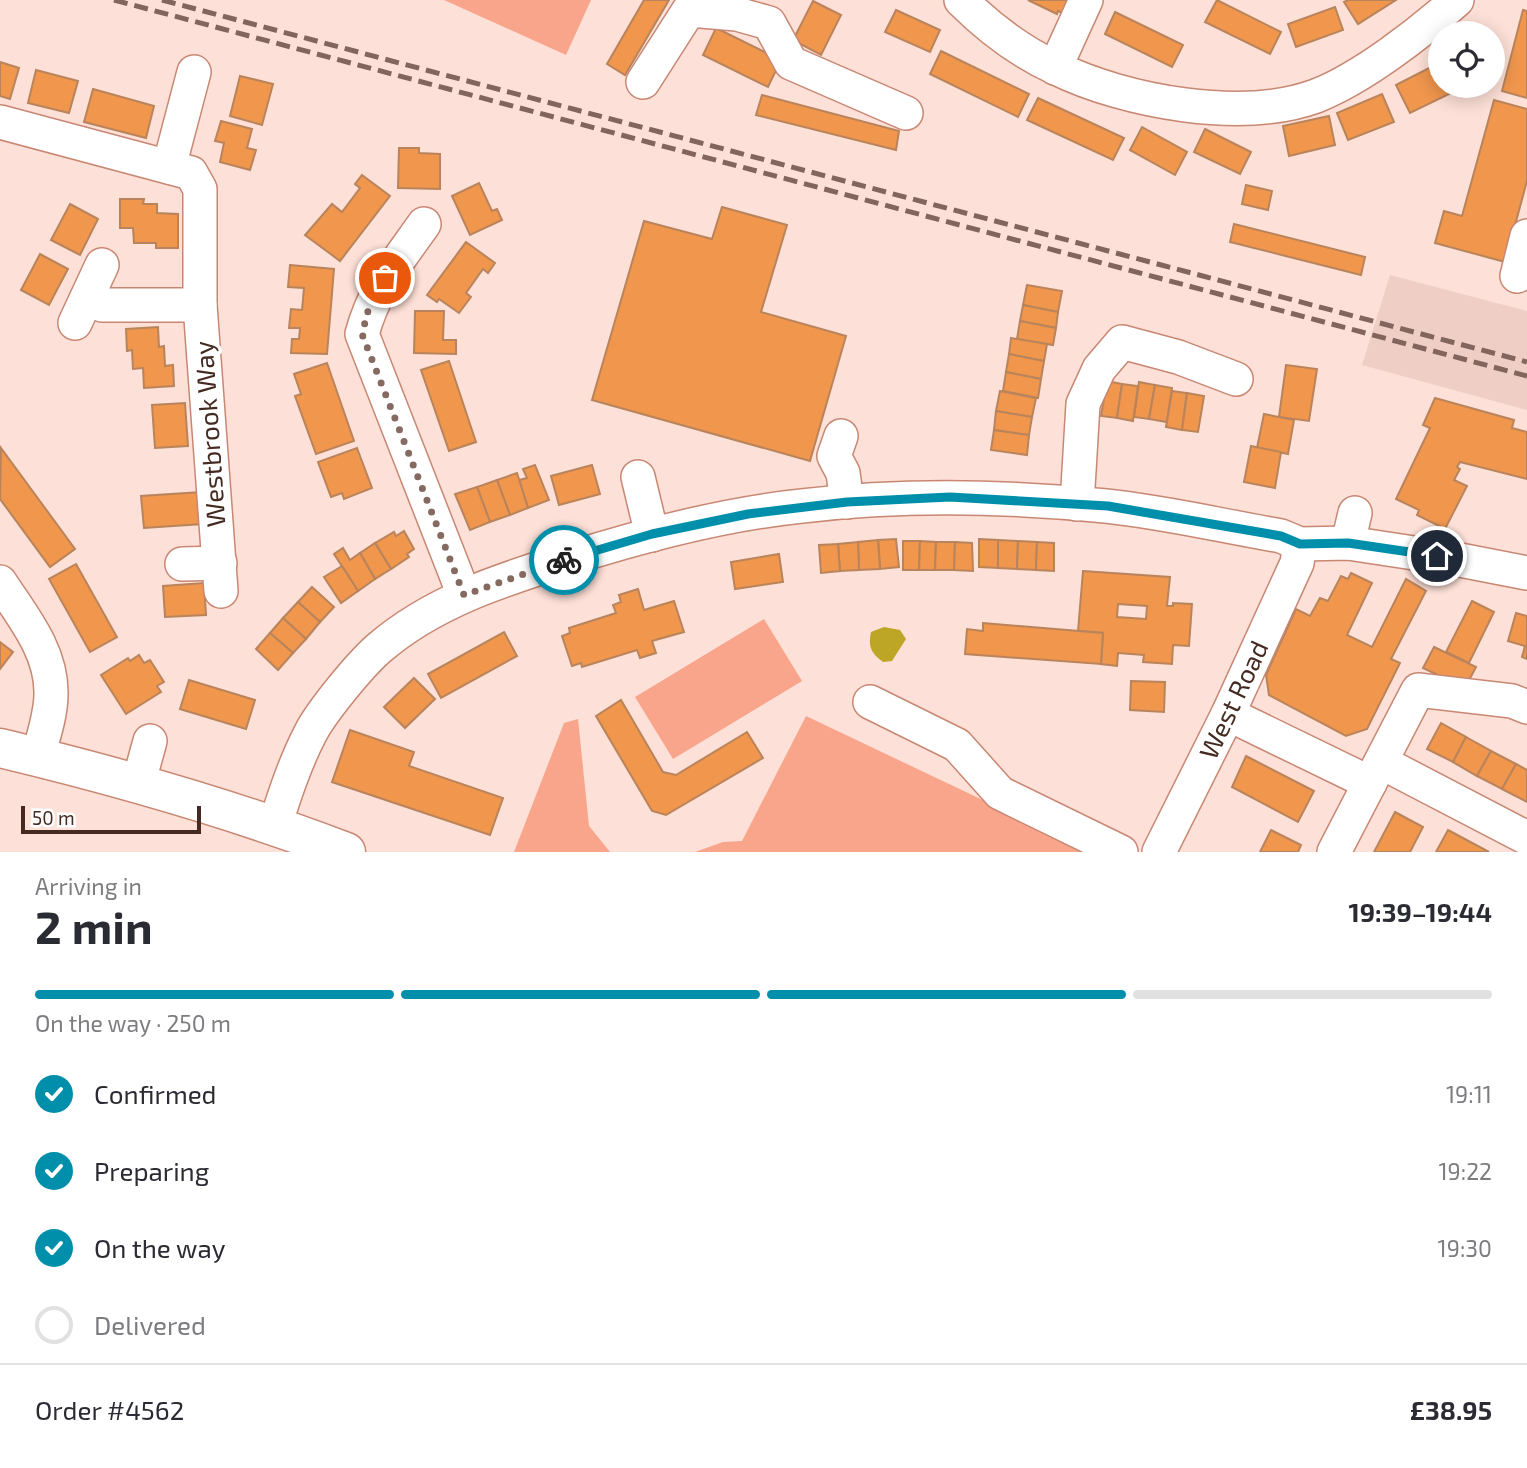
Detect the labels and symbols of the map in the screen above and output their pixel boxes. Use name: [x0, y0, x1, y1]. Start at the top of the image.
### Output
pin: [355, 248, 415, 308]
street label: Westbrook Way: [187, 340, 230, 528]
courier: [529, 525, 599, 595]
pin: [1407, 526, 1467, 586]
street label: West Road: [1192, 635, 1274, 763]
scale bar: [21, 803, 201, 835]

